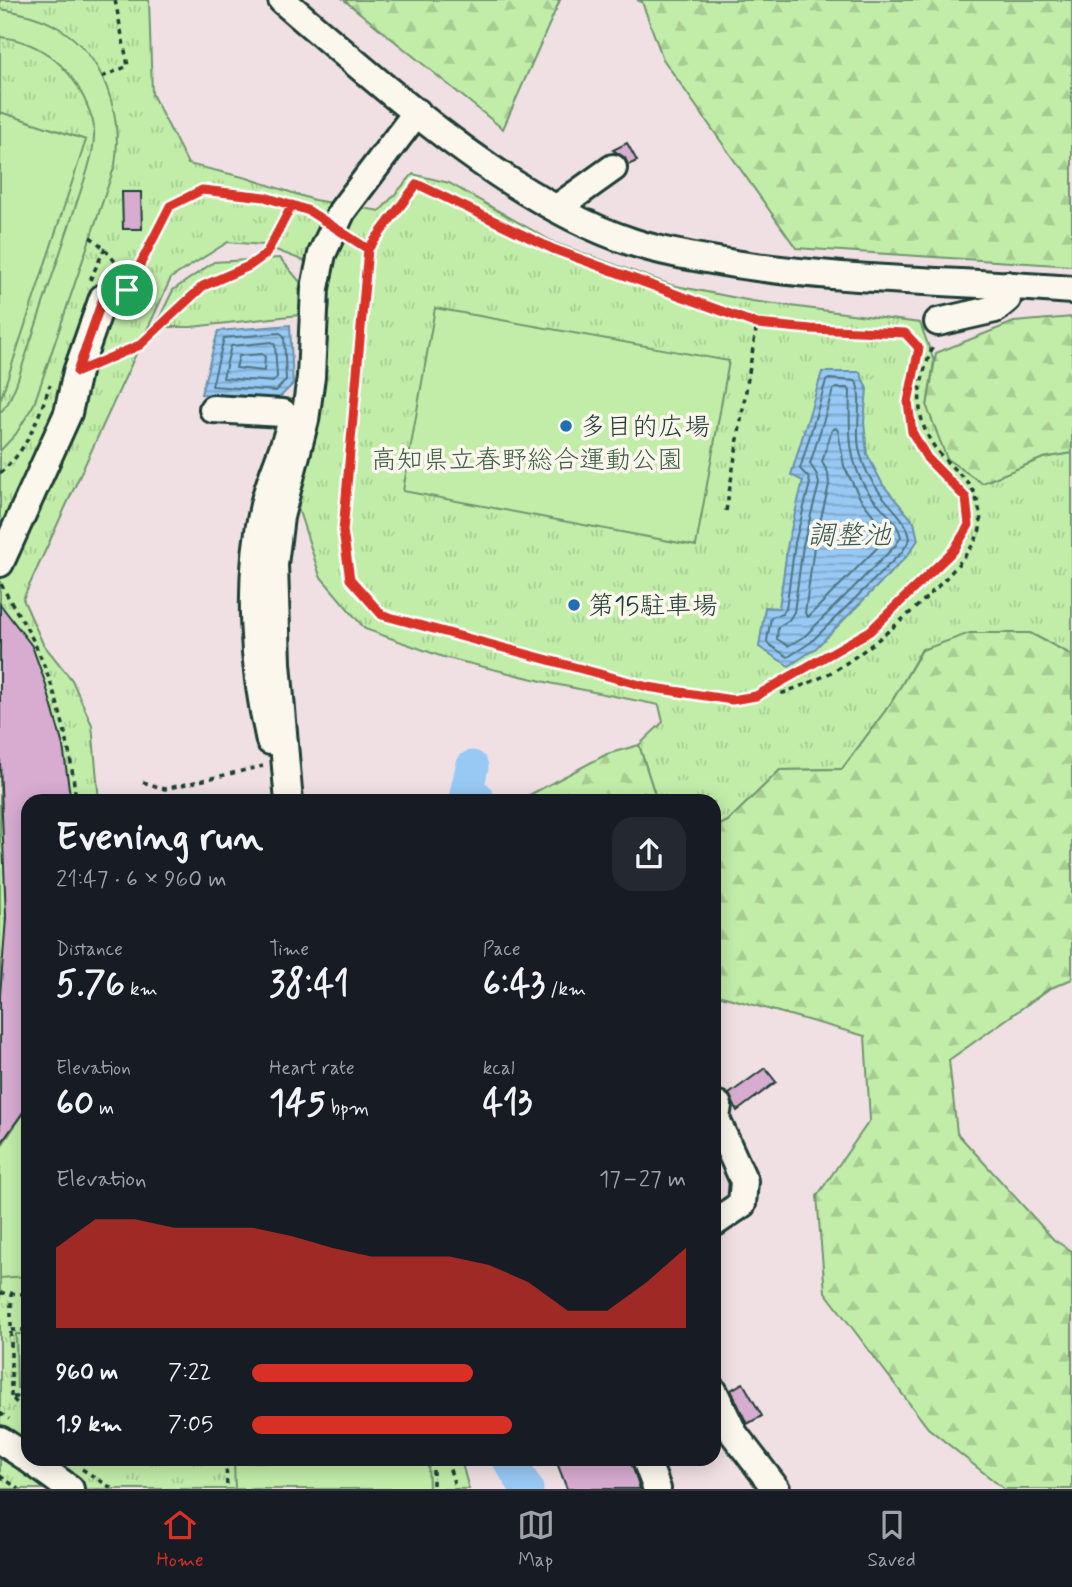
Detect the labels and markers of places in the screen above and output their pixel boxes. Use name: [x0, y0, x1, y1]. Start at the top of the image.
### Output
pin: [97, 260, 157, 320]
place label: 多目的広場: [580, 411, 710, 445]
marker: 多目的広場: [558, 418, 574, 434]
place label: 第15駐車場: [588, 590, 717, 624]
marker: 第15駐車場: [566, 597, 582, 613]

